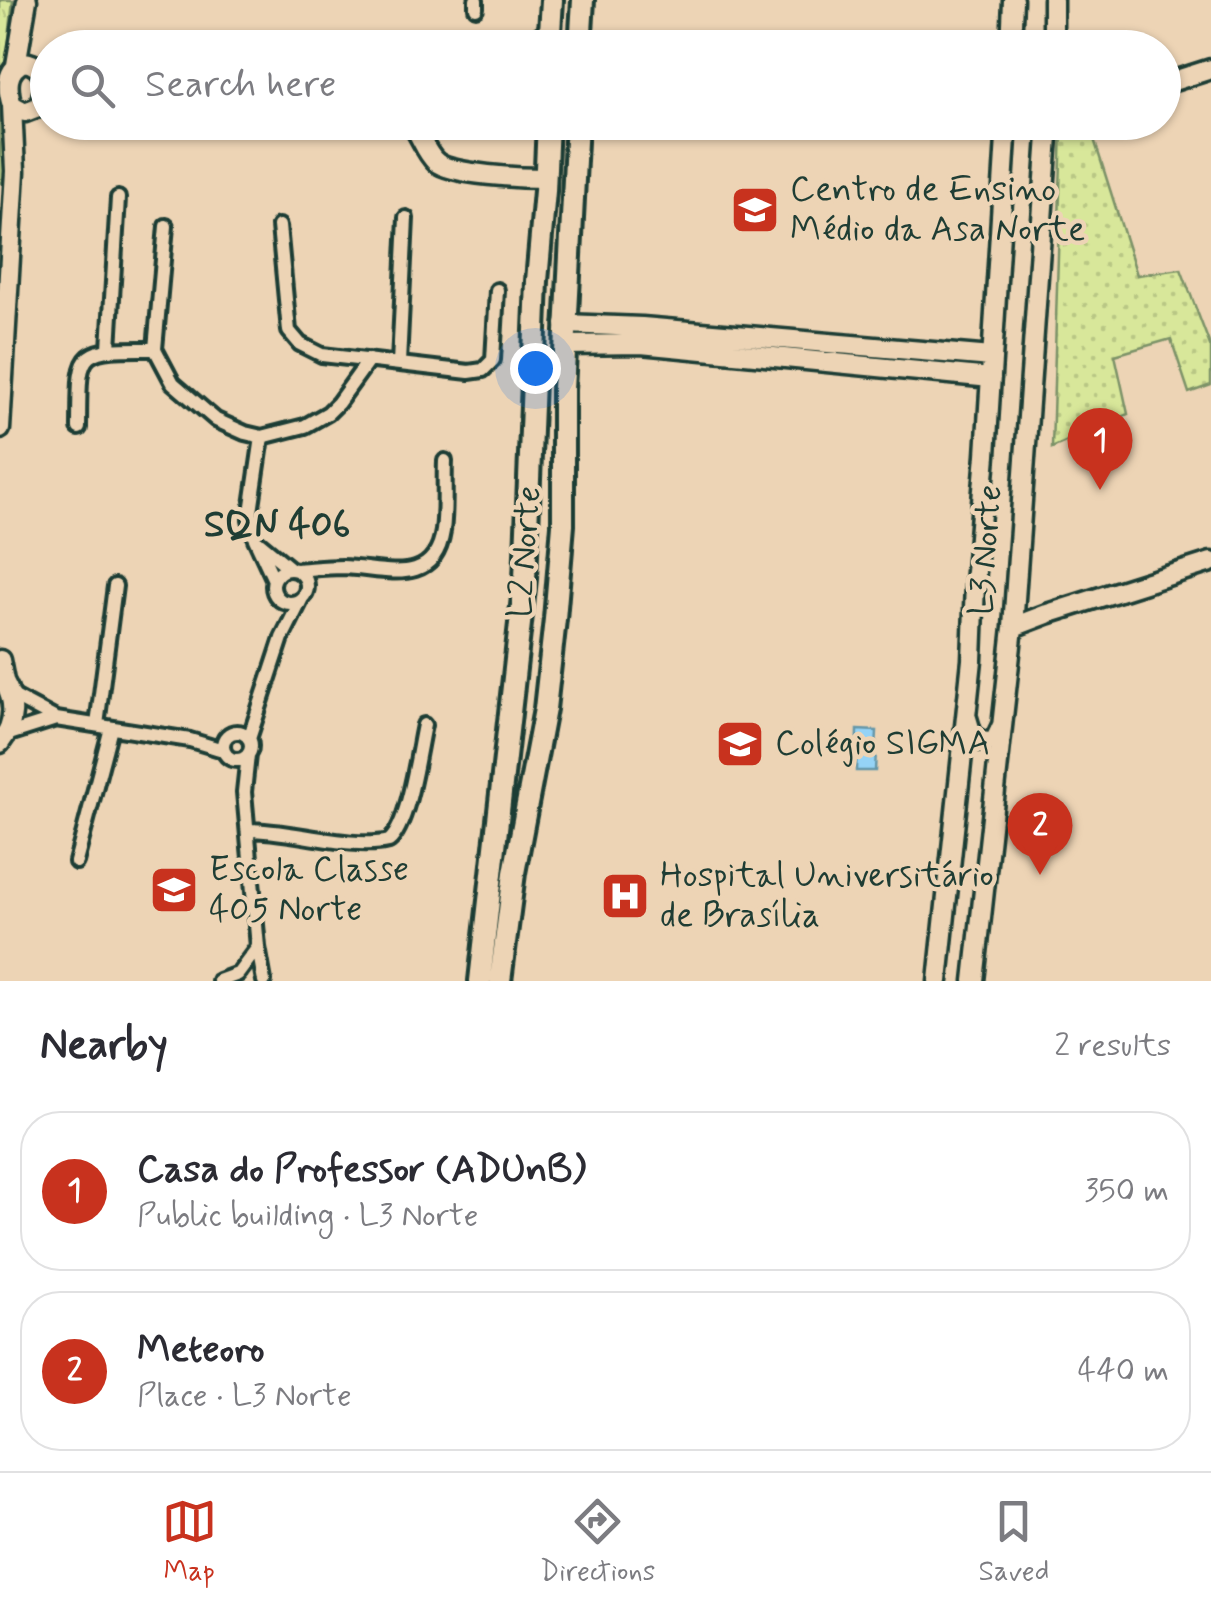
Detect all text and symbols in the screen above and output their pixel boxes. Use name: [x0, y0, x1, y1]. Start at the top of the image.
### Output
search box: [30, 30, 1181, 140]
icon: search: [65, 58, 120, 113]
text: Search here: [145, 61, 336, 110]
place label: Centro de Ensino Médio da Asa Norte: [790, 167, 1085, 253]
school or university icon: Centro de Ensino Médio da Asa Norte: [729, 184, 781, 236]
your location: [510, 343, 561, 394]
pin: 1: [1068, 408, 1132, 490]
street label: L3 Norte: [958, 483, 1014, 617]
street label: L2 Norte: [497, 484, 553, 620]
district label: SQN 406: [204, 501, 350, 550]
school or university icon: Colégio SIGMA: [714, 718, 766, 770]
place label: Colégio SIGMA: [775, 721, 990, 767]
pin: 2: [1008, 792, 1072, 875]
place label: Escola Classe 405 Norte: [209, 847, 409, 933]
place label: Hospital Universitário de Brasília: [660, 853, 994, 939]
school or university icon: Escola Classe 405 Norte: [148, 864, 200, 916]
hospital icon: Hospital Universitário de Brasília: [599, 870, 651, 922]
text: Nearby: [40, 1019, 168, 1074]
text: 2 results: [1054, 1025, 1171, 1067]
text: Casa do Professor (ADUnB): [137, 1146, 586, 1195]
text: 1: [67, 1170, 82, 1212]
text: 350 m: [1084, 1170, 1169, 1212]
text: Public building · L3 Norte: [137, 1195, 478, 1237]
text: Meteoro: [137, 1326, 265, 1375]
text: 2: [67, 1350, 82, 1392]
text: 440 m: [1078, 1350, 1169, 1392]
text: Place · L3 Norte: [137, 1375, 352, 1417]
tab: Map: [162, 1494, 217, 1591]
tab: Directions: [540, 1494, 655, 1591]
tab: Saved: [979, 1494, 1049, 1591]

